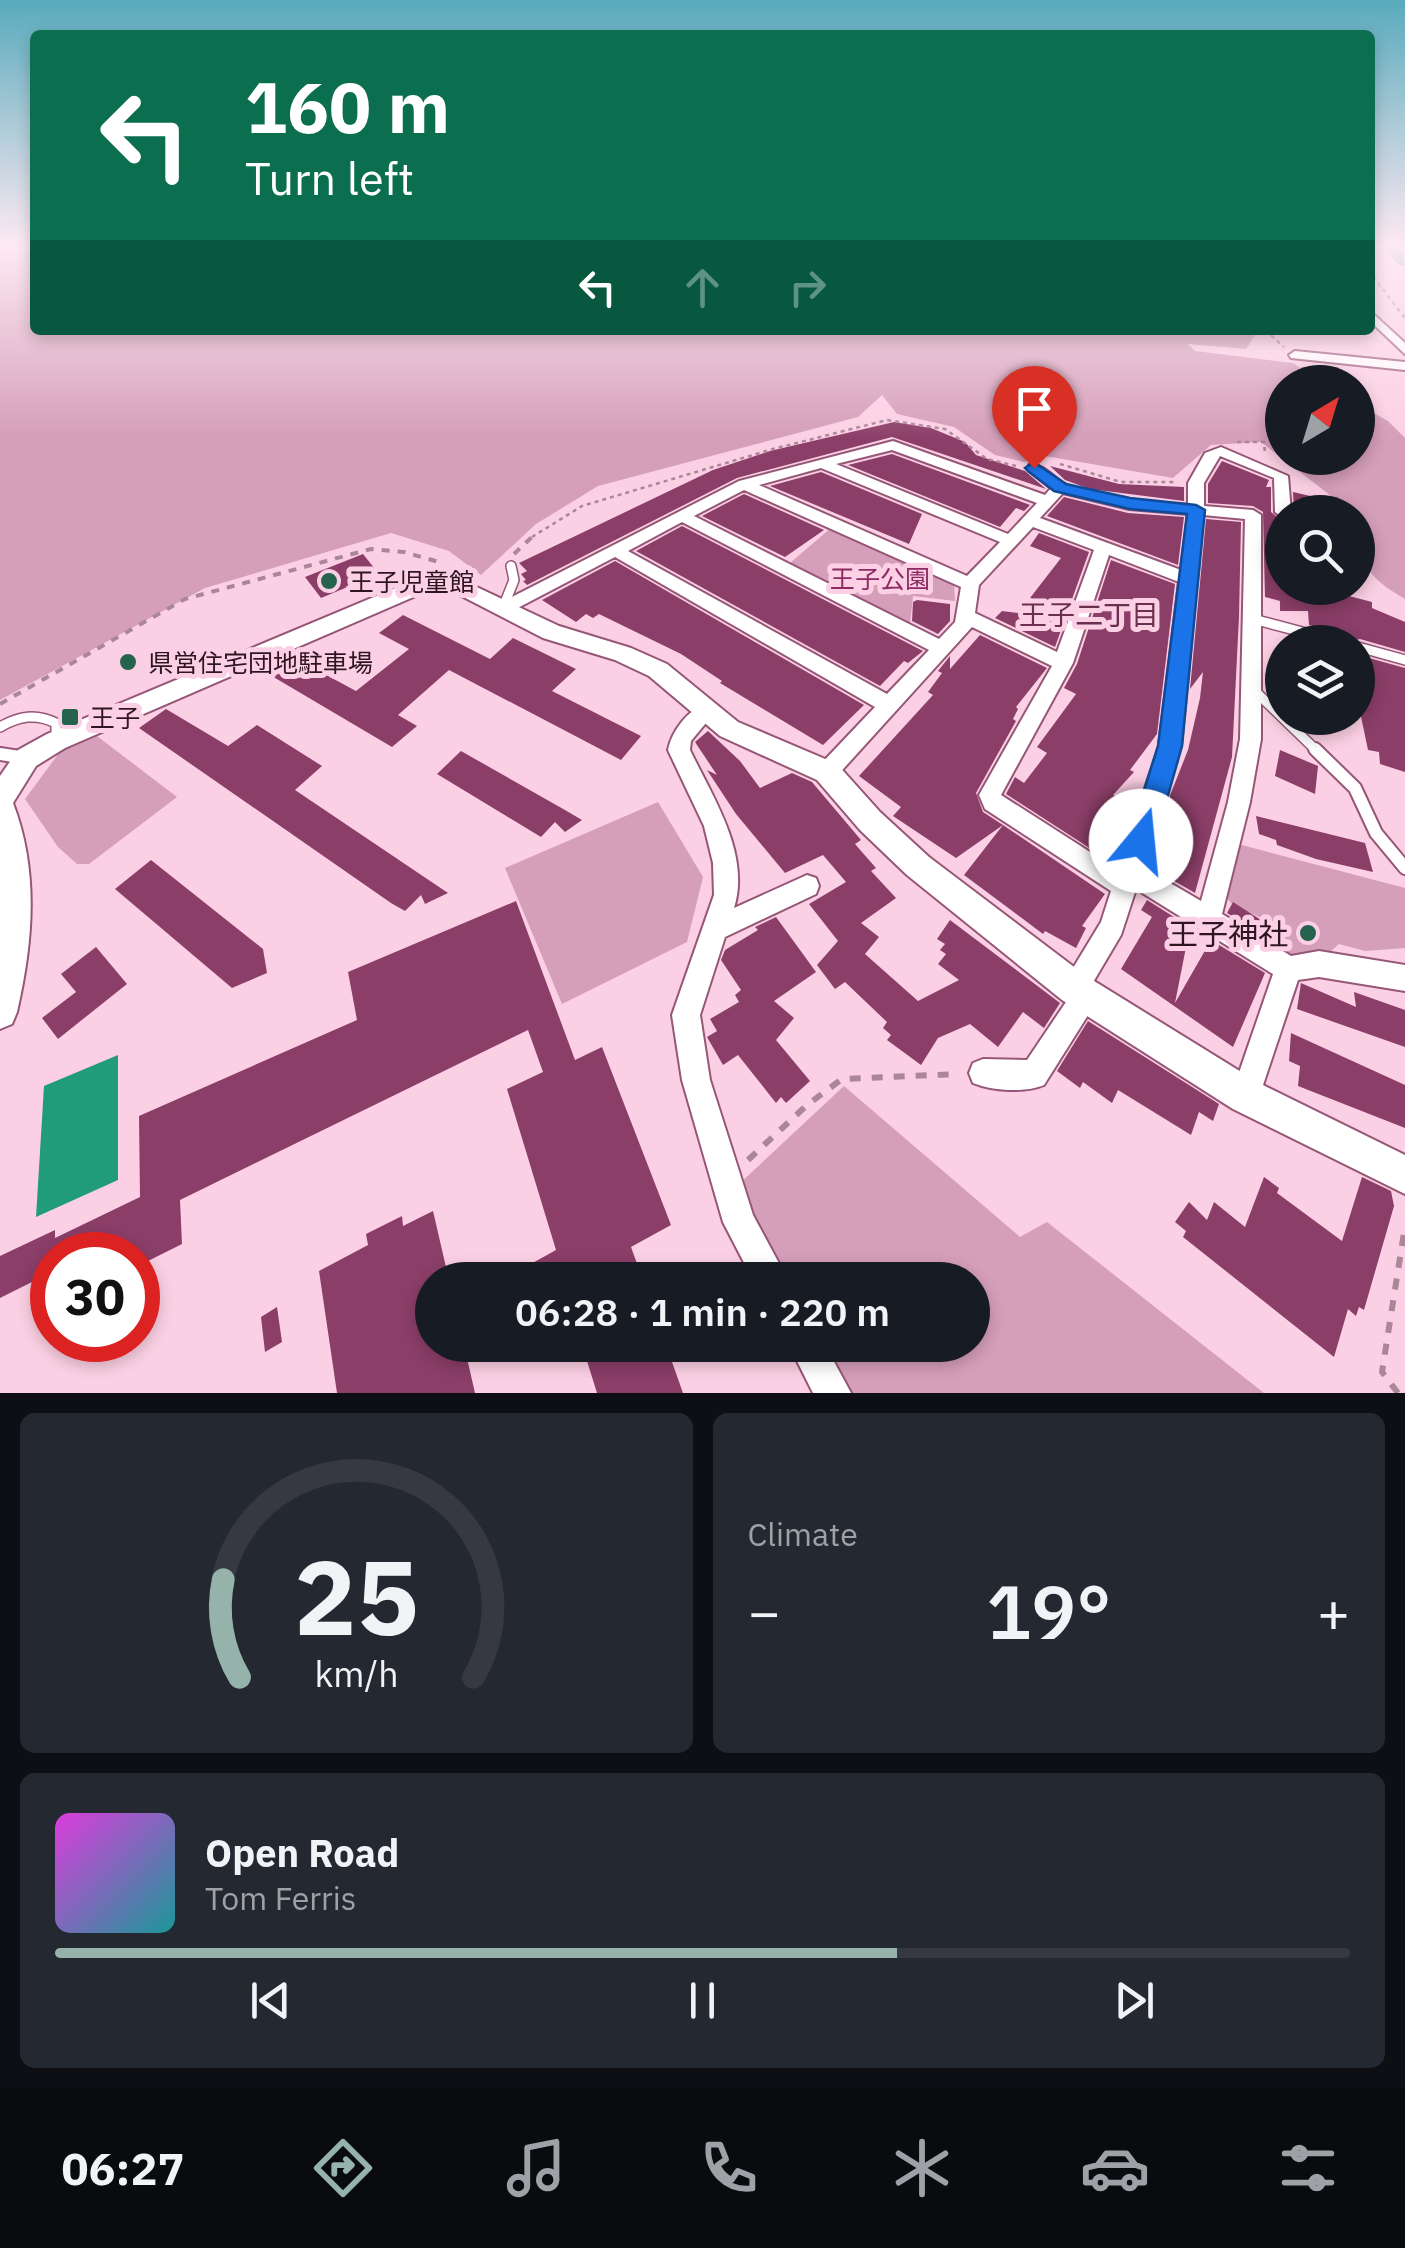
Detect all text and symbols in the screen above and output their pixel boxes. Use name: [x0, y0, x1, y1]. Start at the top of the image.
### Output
text: 160 m: [245, 61, 450, 152]
icon: left: [80, 70, 210, 200]
text: Turn left: [245, 149, 414, 207]
icon: left: [570, 260, 625, 315]
icon: ahead: [675, 260, 730, 315]
icon: right: [780, 260, 835, 315]
north arrow: [1265, 365, 1375, 475]
map controls: [1265, 365, 1375, 735]
pin: [992, 366, 1077, 469]
icon: arrive: [1007, 381, 1062, 436]
button: search: [1265, 495, 1375, 605]
park label: 王子公園: [830, 562, 930, 595]
place label: 王子児童館: [349, 565, 474, 598]
marker: 王子児童館: [318, 570, 340, 592]
district label: 王子二丁目: [1019, 596, 1159, 633]
button: layers: [1265, 625, 1375, 735]
place label: 県営住宅団地駐車場: [148, 646, 373, 679]
marker: 県営住宅団地駐車場: [117, 651, 139, 673]
place label: 王子: [90, 701, 140, 734]
marker: 王子: [59, 706, 81, 728]
position arrow: [1089, 789, 1193, 893]
place label: 王子神社: [1168, 914, 1288, 953]
marker: 王子神社: [1297, 922, 1319, 944]
speed limit sign: 30: [30, 1232, 160, 1362]
text: 06:28 · 1 min · 220 m: [515, 1287, 890, 1336]
text: Climate: [748, 1513, 858, 1555]
text: 25: [294, 1528, 419, 1664]
text: 19°: [986, 1562, 1111, 1660]
text: −: [748, 1576, 781, 1647]
text: +: [1317, 1576, 1350, 1647]
text: km/h: [314, 1650, 398, 1697]
text: Open Road: [205, 1828, 399, 1877]
text: Tom Ferris: [205, 1877, 356, 1919]
icon: previous: [243, 1973, 298, 2028]
icon: pause: [675, 1973, 730, 2028]
icon: next: [1107, 1973, 1162, 2028]
icon: directions: [308, 2133, 378, 2203]
icon: music: [501, 2133, 571, 2203]
icon: phone: [694, 2133, 764, 2203]
icon: climate: [887, 2133, 957, 2203]
icon: car: [1080, 2133, 1150, 2203]
icon: filters: [1273, 2133, 1343, 2203]
text: 06:27: [62, 2139, 184, 2197]

